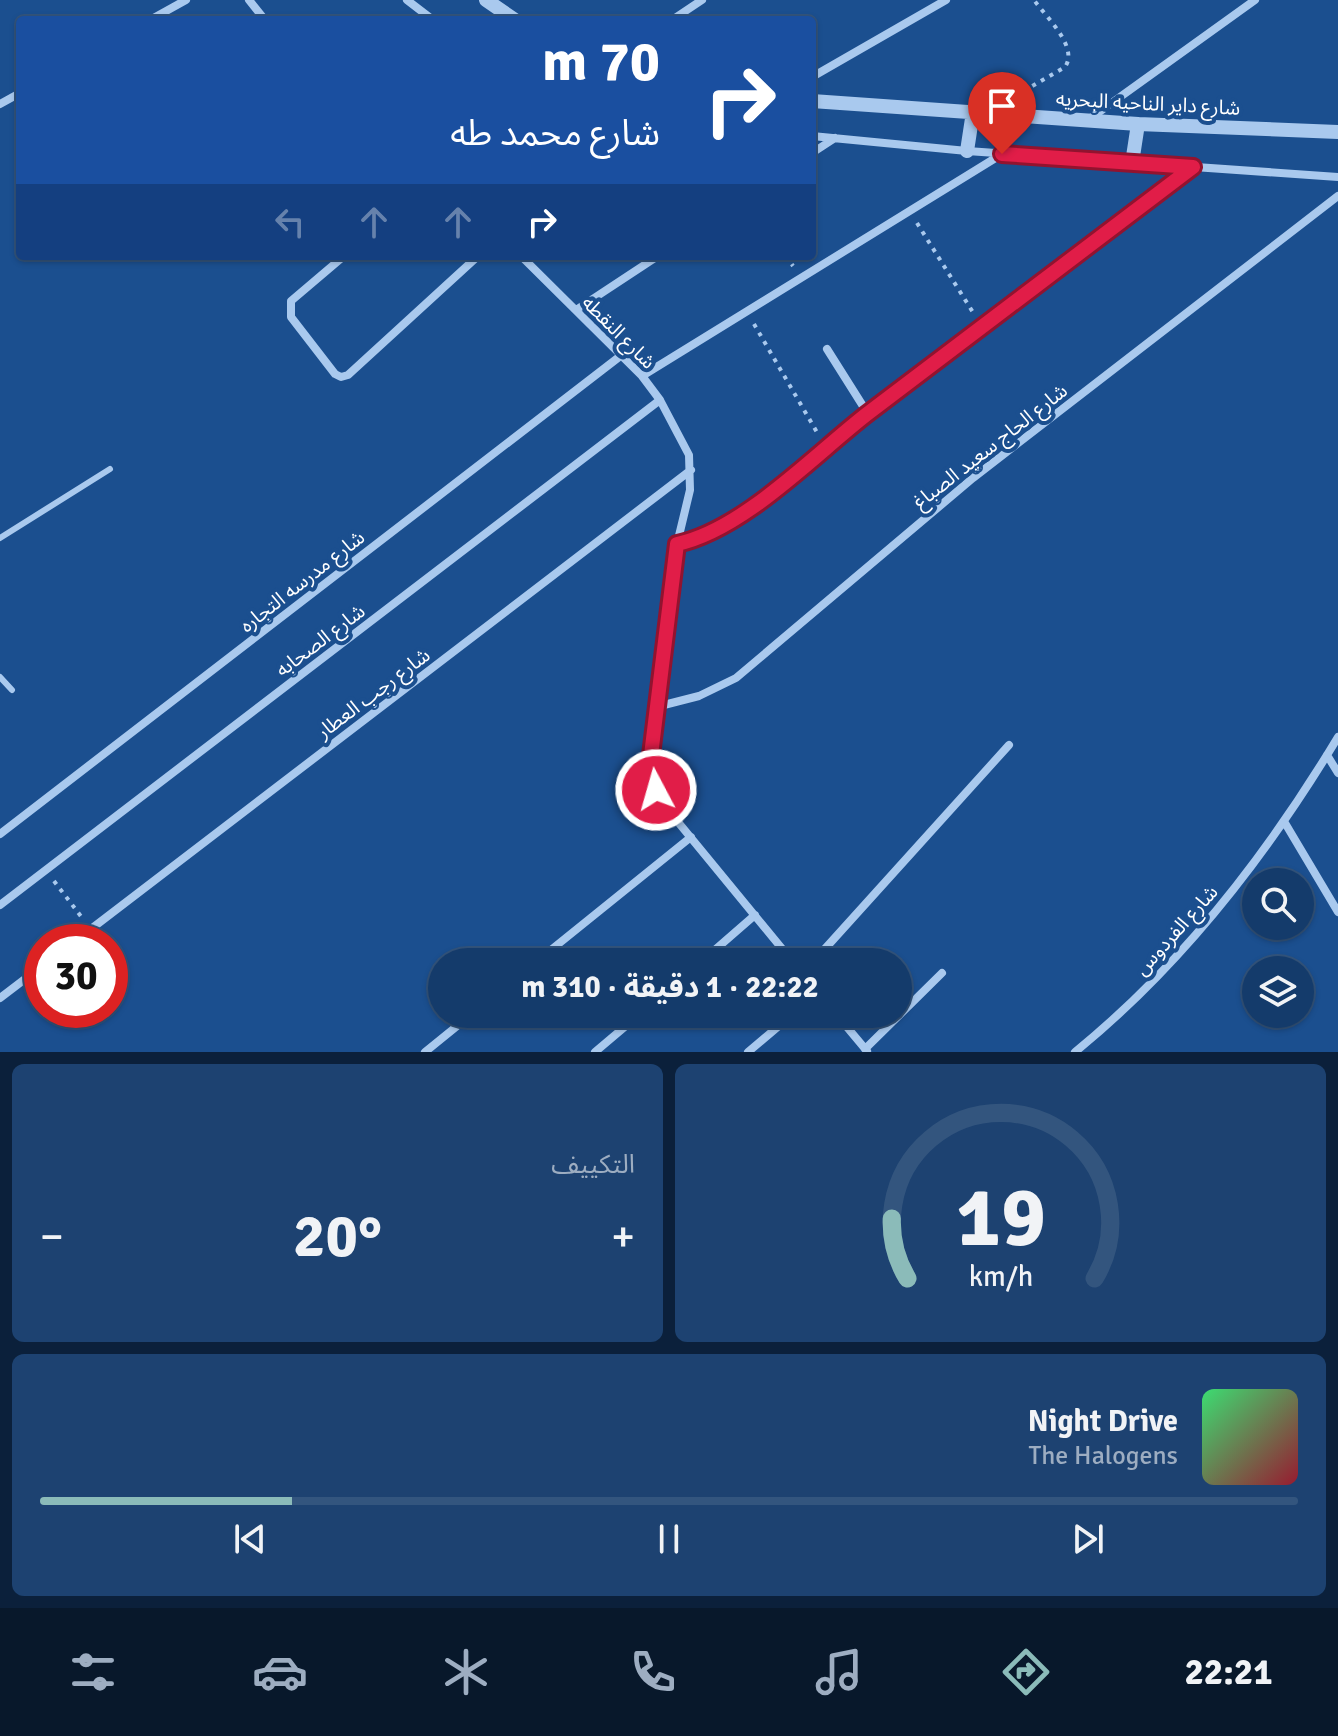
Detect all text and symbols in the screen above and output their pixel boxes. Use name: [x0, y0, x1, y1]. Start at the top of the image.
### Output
text: 70 m: [542, 27, 660, 96]
icon: right: [688, 48, 792, 152]
pin: [968, 72, 1036, 154]
icon: arrive: [980, 84, 1024, 128]
street label: شارع داير الناحيه البحريه: [1055, 86, 1241, 123]
text: شارع محمد طه: [450, 111, 660, 156]
icon: left: [268, 200, 312, 244]
icon: ahead: [352, 200, 396, 244]
icon: ahead: [436, 200, 480, 244]
icon: right: [520, 200, 564, 244]
street label: شارع النقطه: [575, 290, 661, 376]
street label: شارع الحاج سعيد الصباغ: [908, 378, 1074, 516]
street label: شارع مدرسه التجاره: [235, 525, 371, 640]
street label: شارع الصحابه: [270, 599, 371, 684]
street label: شارع رجب العطار: [311, 643, 436, 746]
position arrow: [614, 748, 698, 832]
map controls: [1242, 868, 1314, 1028]
button: search: [1242, 868, 1314, 940]
street label: شارع الفردوس: [1129, 880, 1225, 982]
speed limit sign: 30: [24, 924, 128, 1028]
button: layers: [1242, 956, 1314, 1028]
text: 22:22 · 1 دقيقة · 310 m: [521, 969, 819, 1006]
text: التكييف: [551, 1149, 635, 1181]
text: 19: [956, 1167, 1045, 1269]
text: 20°: [293, 1200, 382, 1274]
text: −: [40, 1210, 64, 1264]
text: +: [611, 1210, 635, 1264]
text: km/h: [968, 1259, 1033, 1294]
text: Night Drive: [1028, 1403, 1178, 1440]
text: The Halogens: [1028, 1440, 1178, 1472]
icon: previous: [228, 1517, 272, 1561]
icon: pause: [647, 1517, 691, 1561]
icon: next: [1066, 1517, 1110, 1561]
icon: filters: [65, 1644, 121, 1700]
icon: car: [252, 1644, 308, 1700]
icon: climate: [438, 1644, 494, 1700]
icon: phone: [625, 1644, 681, 1700]
icon: music: [811, 1644, 867, 1700]
icon: directions: [998, 1644, 1054, 1700]
text: 22:21: [1184, 1650, 1273, 1695]

